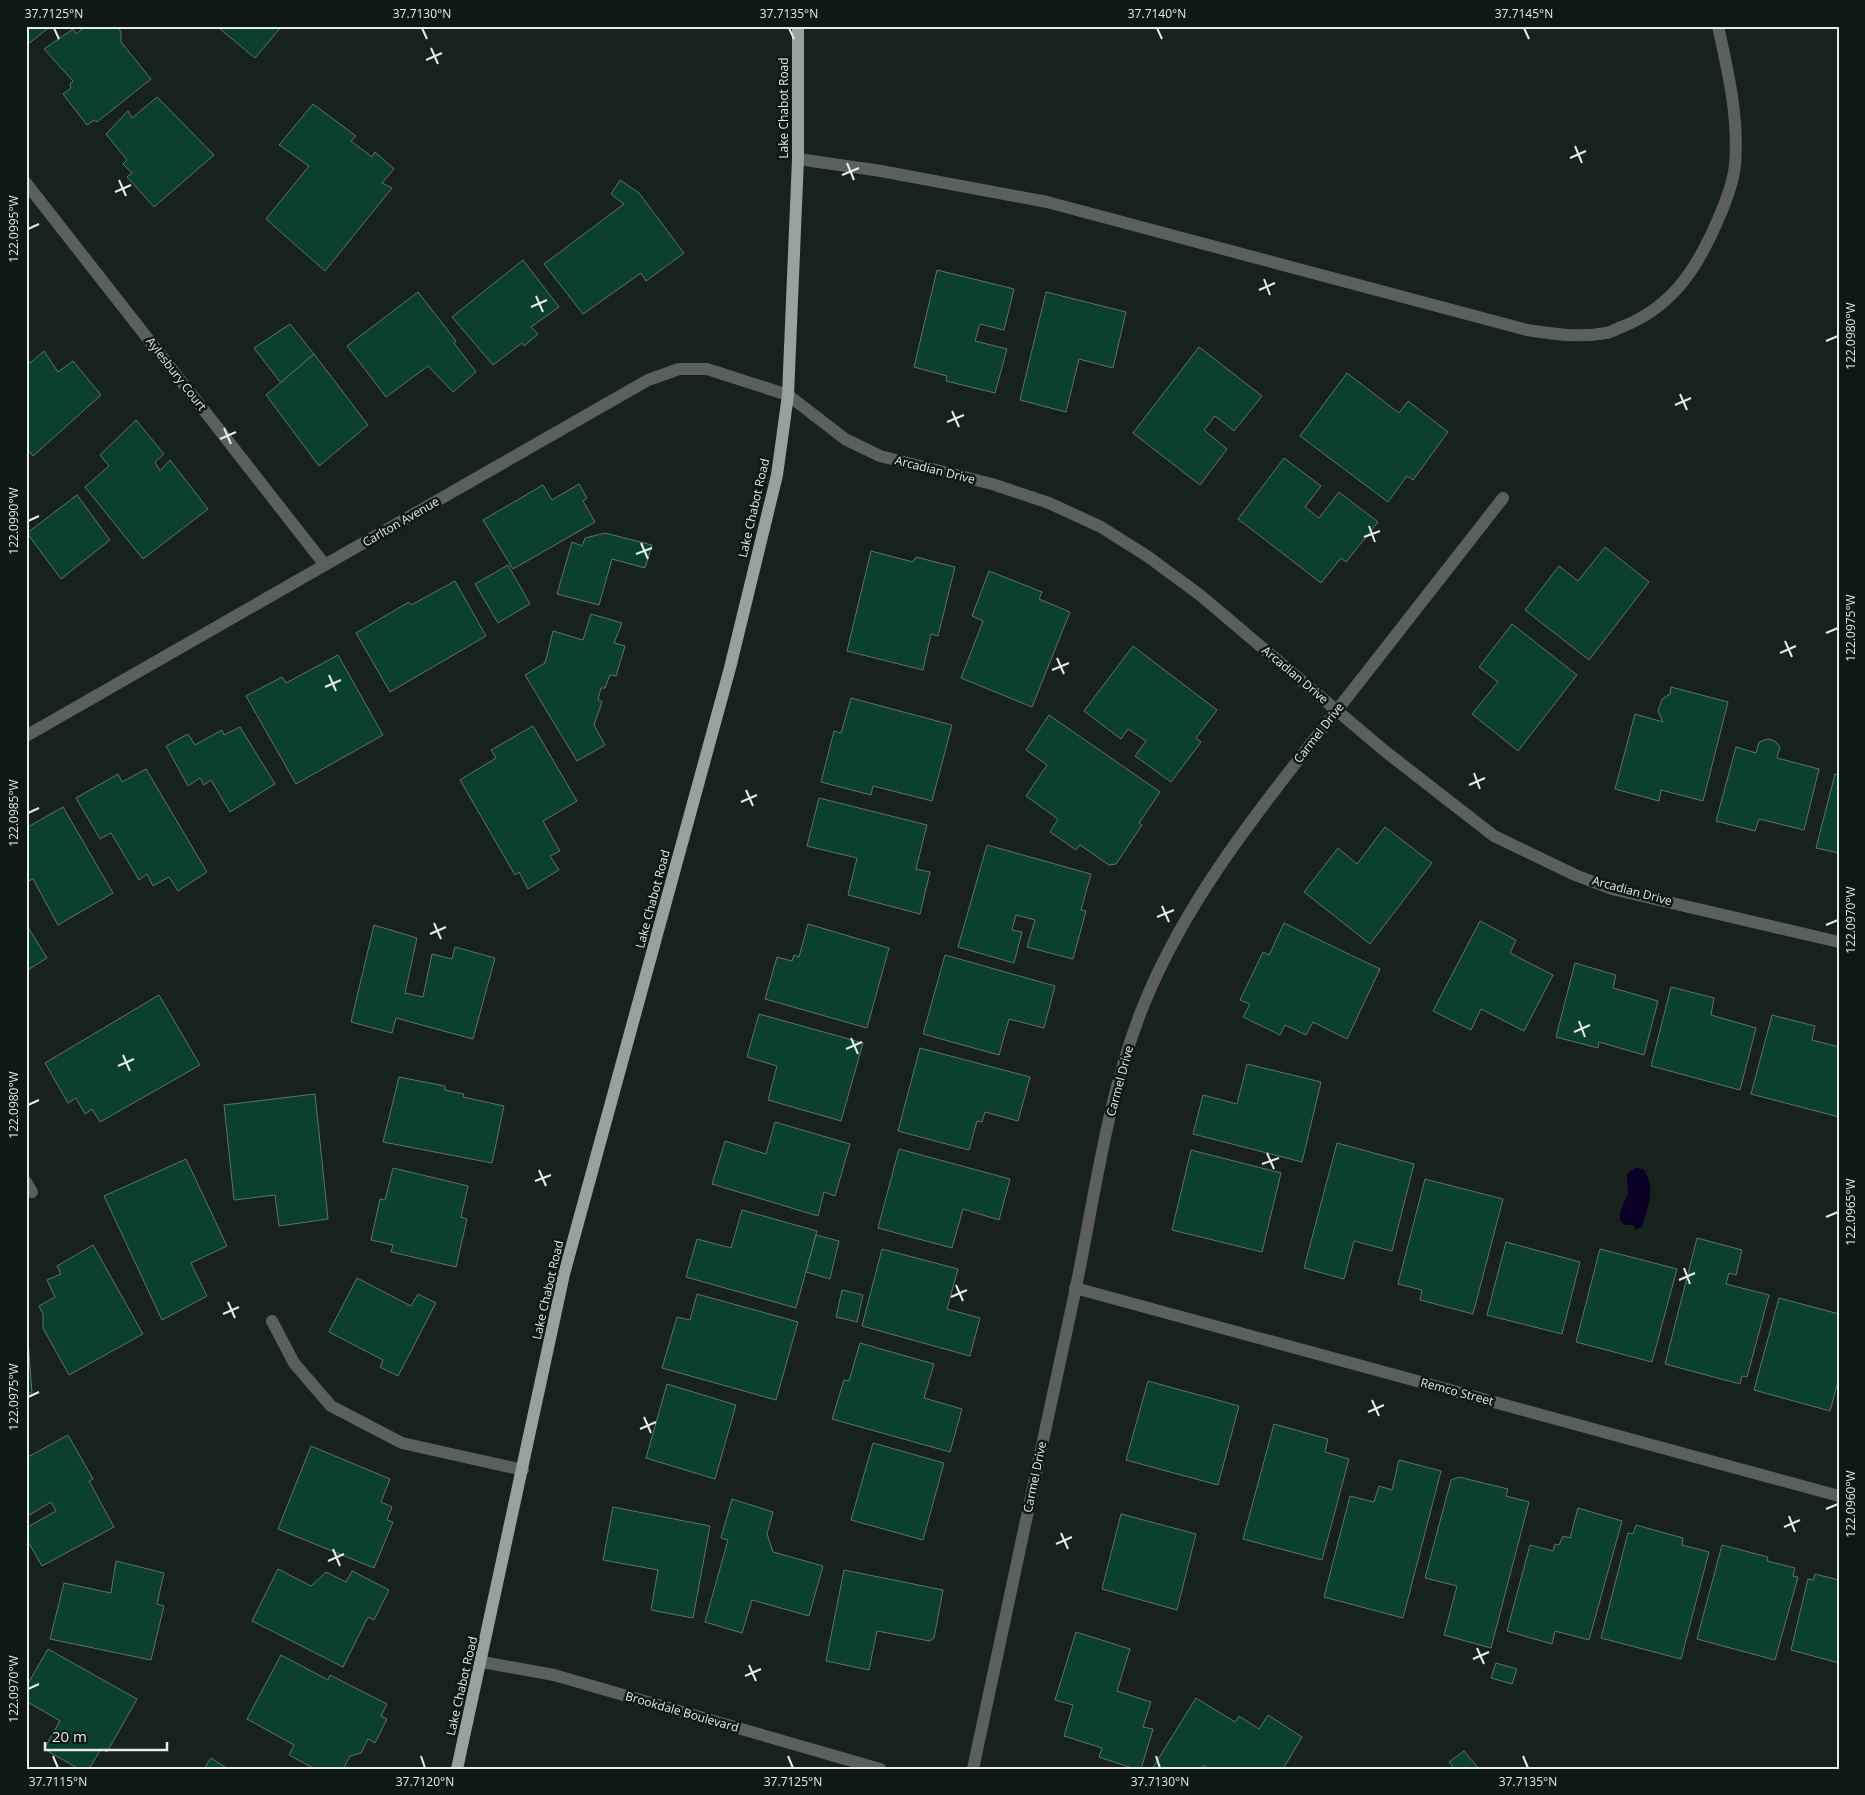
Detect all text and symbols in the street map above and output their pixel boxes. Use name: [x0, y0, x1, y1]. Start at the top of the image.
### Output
text: 37.7125°N: [25, 5, 83, 22]
text: 37.7130°N: [393, 5, 451, 22]
text: 37.7135°N: [760, 5, 818, 22]
text: 37.7140°N: [1128, 5, 1186, 22]
text: 37.7145°N: [1495, 5, 1553, 22]
street label: Lake Chabot Road: [775, 57, 792, 159]
text: 122.0995°W: [5, 195, 22, 263]
text: 122.0980°W: [1842, 302, 1859, 370]
street label: Aylesbury Court: [142, 333, 211, 414]
street label: Arcadian Drive: [893, 451, 977, 488]
street label: Lake Chabot Road: [734, 457, 773, 559]
text: 122.0990°W: [5, 487, 22, 555]
street label: Carlton Avenue: [359, 493, 442, 550]
text: 122.0975°W: [1842, 594, 1859, 662]
street label: Arcadian Drive: [1259, 642, 1332, 708]
street label: Carmel Drive: [1290, 699, 1348, 766]
text: 122.0985°W: [5, 779, 22, 847]
street label: Lake Chabot Road: [631, 848, 674, 950]
street label: Arcadian Drive: [1590, 872, 1674, 909]
text: 122.0970°W: [1842, 886, 1859, 954]
street label: Carmel Drive: [1102, 1043, 1137, 1118]
text: 122.0980°W: [5, 1071, 22, 1139]
text: 122.0965°W: [1842, 1178, 1859, 1246]
street label: Lake Chabot Road: [528, 1239, 567, 1341]
text: 122.0975°W: [5, 1363, 22, 1431]
street label: Remco Street: [1419, 1374, 1495, 1409]
street label: Carmel Drive: [1019, 1439, 1050, 1514]
text: 122.0960°W: [1842, 1470, 1859, 1538]
street label: Lake Chabot Road: [442, 1635, 481, 1737]
text: 122.0970°W: [5, 1655, 22, 1723]
street label: Brookdale Boulevard: [623, 1687, 741, 1736]
scale bar: [45, 1720, 168, 1752]
text: 20 m: [52, 1726, 87, 1746]
text: 37.7115°N: [29, 1773, 87, 1790]
text: 37.7120°N: [396, 1773, 454, 1790]
text: 37.7125°N: [764, 1773, 822, 1790]
text: 37.7130°N: [1131, 1773, 1189, 1790]
text: 37.7135°N: [1499, 1773, 1557, 1790]

